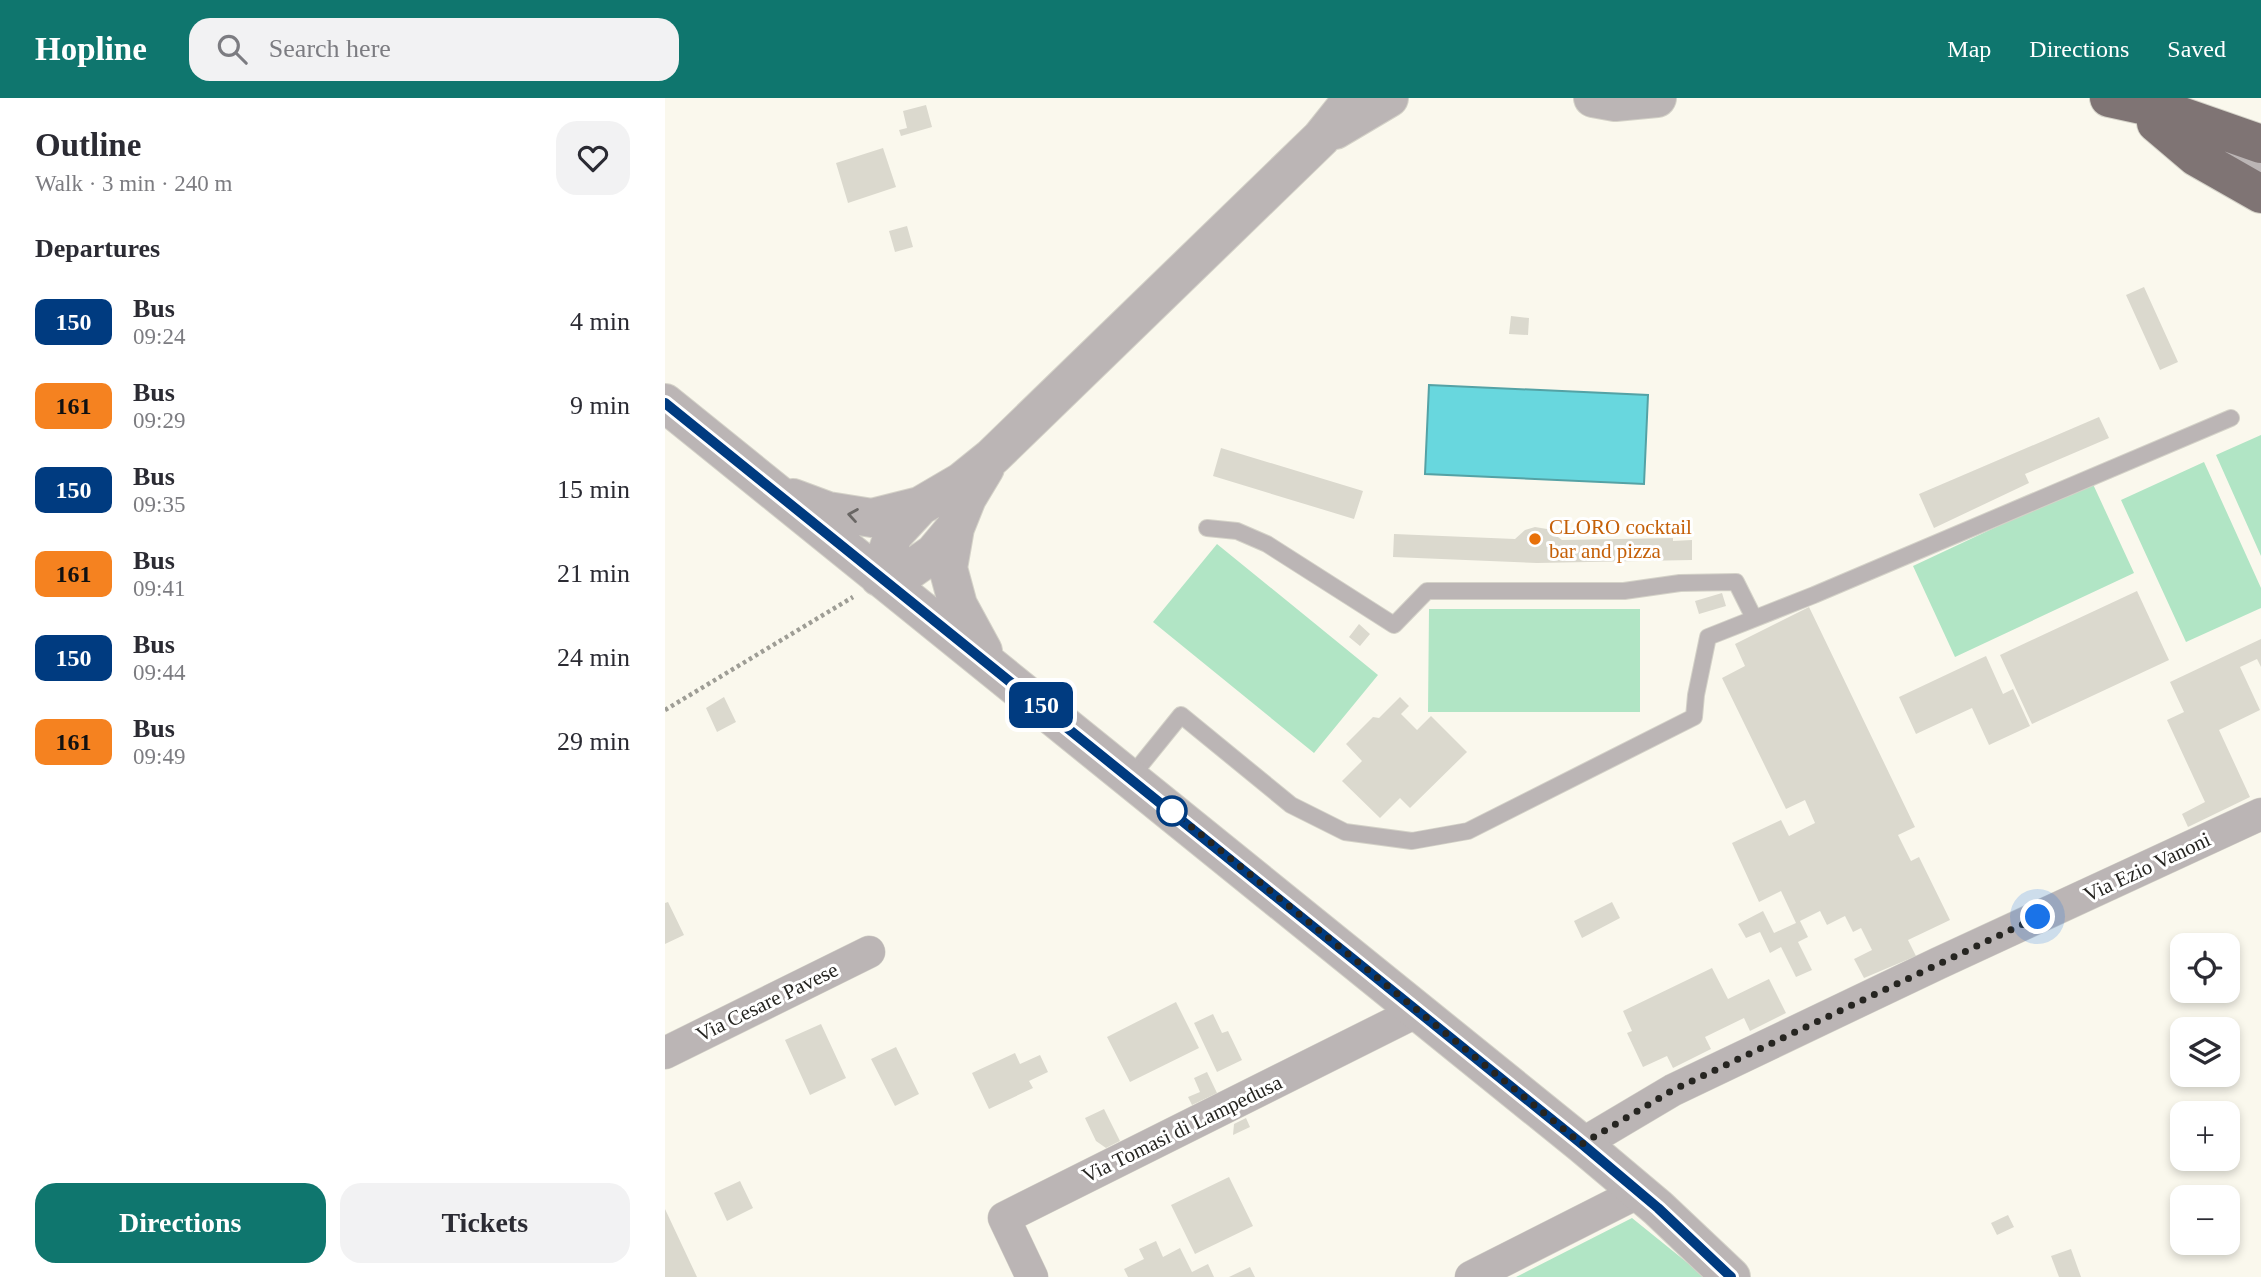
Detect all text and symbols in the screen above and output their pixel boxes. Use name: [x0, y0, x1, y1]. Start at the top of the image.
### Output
search box: [189, 18, 679, 81]
icon: search: [213, 30, 251, 68]
text: Hopline: [35, 31, 147, 67]
text: Search here: [269, 34, 391, 63]
text: Map: [1947, 36, 1991, 62]
text: Directions: [2029, 36, 2129, 62]
text: Saved: [2167, 36, 2226, 62]
button: heart: [556, 121, 630, 195]
text: Outline: [35, 127, 141, 163]
text: Walk · 3 min · 240 m: [35, 171, 232, 196]
text: Departures: [35, 234, 160, 263]
text: Bus: [133, 294, 175, 323]
text: 4 min: [570, 307, 630, 336]
text: 150: [56, 309, 92, 335]
text: 09:24: [133, 324, 185, 349]
text: Bus: [133, 378, 175, 407]
text: 9 min: [570, 391, 630, 420]
text: 161: [56, 393, 92, 419]
text: 09:29: [133, 408, 185, 433]
text: Bus: [133, 462, 175, 491]
text: 15 min: [557, 475, 630, 504]
text: 150: [56, 477, 92, 503]
text: 09:35: [133, 492, 185, 517]
one-way arrow: [847, 508, 859, 523]
place label: CLORO cocktail bar and pizza: [1549, 515, 1692, 563]
marker: CLORO cocktail bar and pizza: [1527, 531, 1543, 547]
text: Bus: [133, 546, 175, 575]
text: 21 min: [557, 559, 630, 588]
text: 161: [56, 561, 92, 587]
text: 09:41: [133, 576, 185, 601]
text: Bus: [133, 630, 175, 659]
text: 24 min: [557, 643, 630, 672]
text: 150: [56, 645, 92, 671]
text: 09:44: [133, 660, 185, 685]
line badge: 150: [1001, 682, 1081, 728]
text: 150: [1023, 692, 1059, 718]
text: Bus: [133, 714, 175, 743]
text: 29 min: [557, 727, 630, 756]
text: 161: [56, 729, 92, 755]
text: 09:49: [133, 744, 185, 769]
unlabelled marker: [1157, 796, 1187, 826]
street label: Via Ezio Vanoni: [2080, 827, 2214, 907]
your location: [2020, 899, 2055, 934]
map controls: [2170, 933, 2240, 1255]
button: locate: [2170, 933, 2240, 1003]
street label: Via Cesare Pavese: [692, 957, 842, 1047]
button: layers: [2170, 1017, 2240, 1087]
street label: Via Tomasi di Lampedusa: [1078, 1070, 1286, 1188]
button: +: [2170, 1101, 2240, 1171]
button: Directions: [35, 1183, 326, 1263]
button: Tickets: [340, 1183, 630, 1263]
button: −: [2170, 1185, 2240, 1255]

